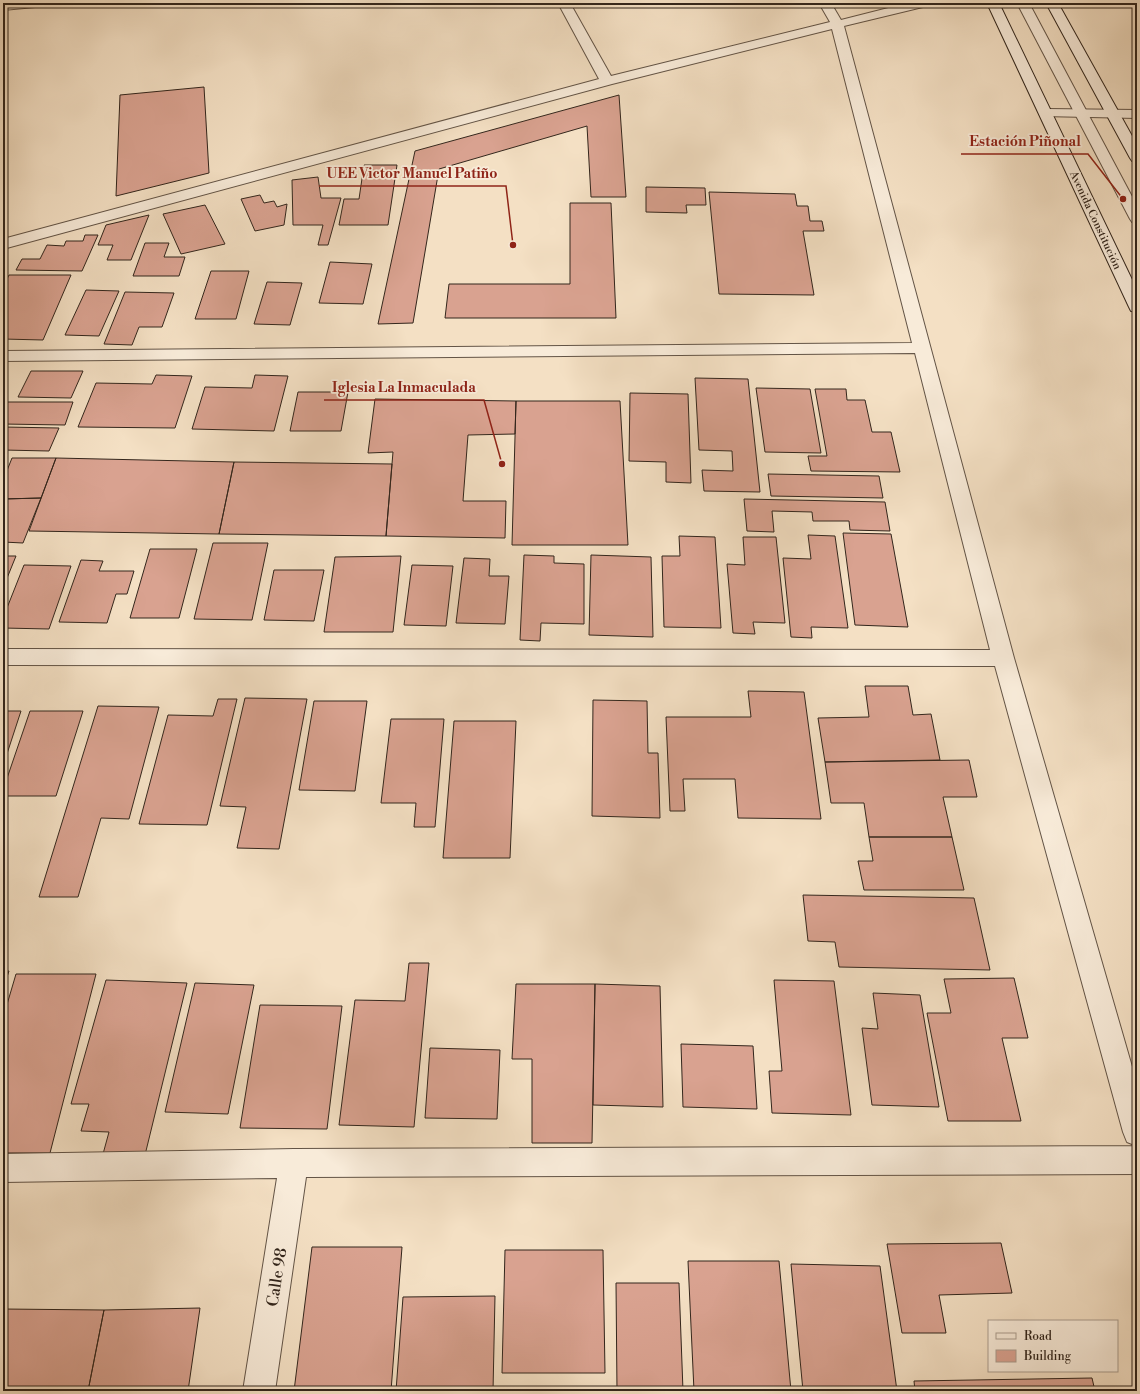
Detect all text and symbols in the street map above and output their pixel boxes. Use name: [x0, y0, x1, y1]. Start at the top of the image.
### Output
callout: Estación Piñonal: [961, 128, 1088, 154]
text: Estación Piñonal: [969, 133, 1081, 151]
callout: UEE Victor Manuel Patiño: [319, 160, 506, 186]
text: UEE Victor Manuel Patiño: [327, 165, 497, 183]
street label: Avenida Constitución: [1066, 168, 1124, 272]
callout: Iglesia La Inmaculada: [324, 374, 484, 400]
text: Iglesia La Inmaculada: [332, 379, 476, 397]
street label: Calle 98: [262, 1246, 292, 1308]
legend: [988, 1320, 1118, 1372]
text: Road: [1024, 1329, 1052, 1344]
text: Building: [1023, 1349, 1072, 1364]

